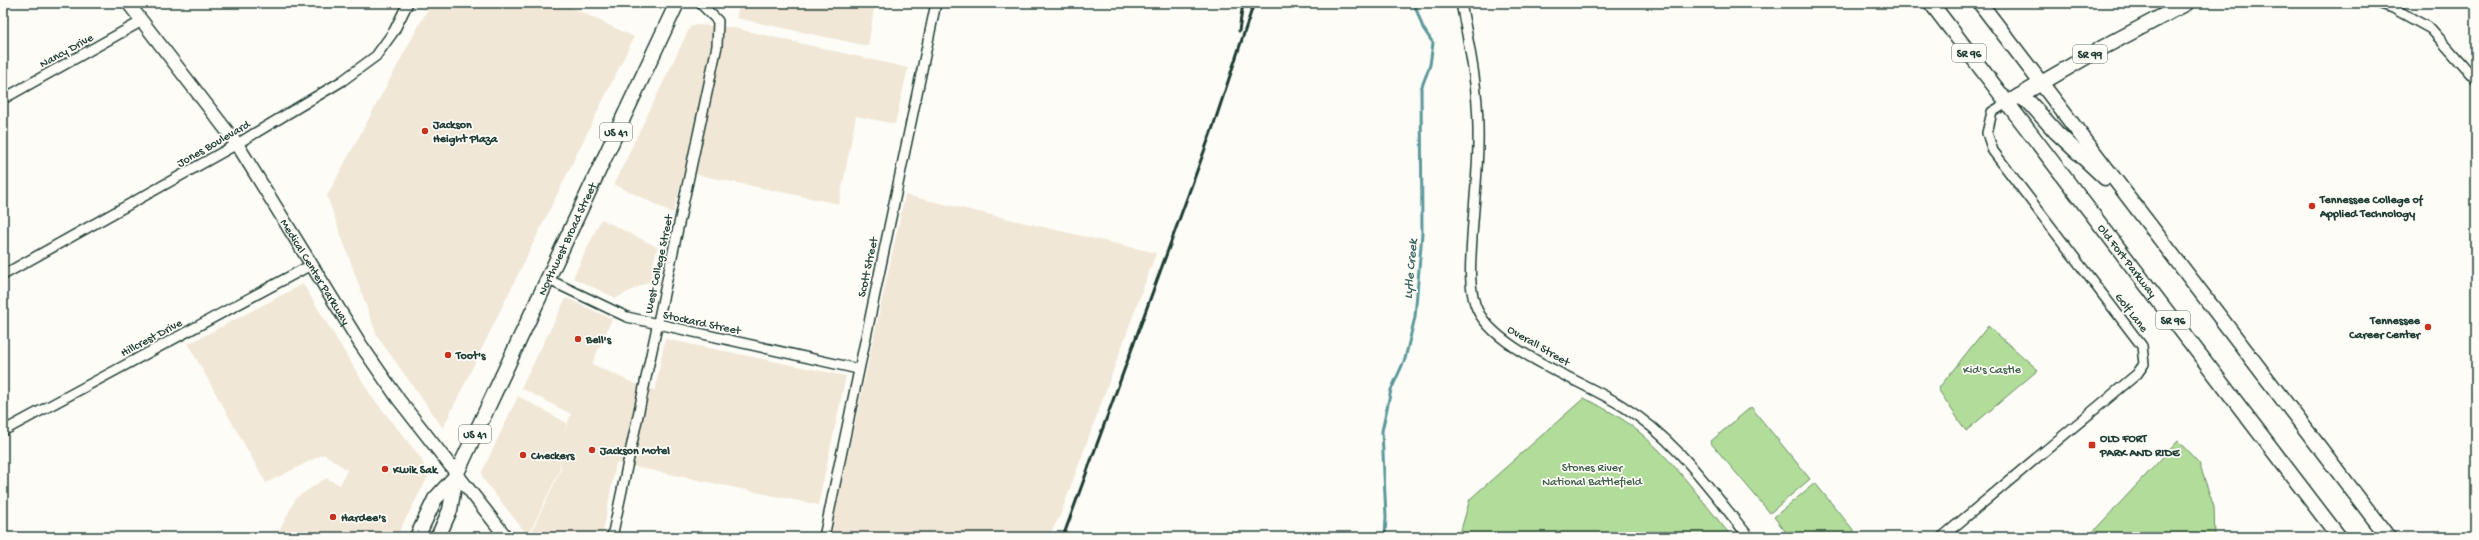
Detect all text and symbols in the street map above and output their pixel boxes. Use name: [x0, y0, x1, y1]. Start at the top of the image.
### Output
street label: Nancy Drive: [38, 31, 97, 72]
road number: SR 96: [1952, 44, 1986, 62]
road number: SR 99: [2073, 45, 2107, 63]
street label: Jones Boulevard: [175, 118, 254, 171]
place label: Jackson Height Plaza: [432, 119, 499, 147]
road number: US 41: [600, 123, 632, 141]
marker: Jackson Height Plaza: [420, 126, 430, 136]
street label: Northwest Broad Street: [536, 180, 601, 298]
place label: Tennessee College of Applied Technology: [2319, 194, 2424, 222]
marker: Tennessee College of Applied Technology: [2307, 201, 2317, 211]
street label: West College Street: [643, 213, 677, 315]
street label: Medical Center Parkway: [276, 217, 352, 328]
street label: Old Fort Parkway: [2094, 222, 2159, 301]
street label: Scott Street: [856, 235, 882, 298]
water label: Lytle Creek: [1401, 237, 1422, 300]
street label: Golf Lane: [2111, 291, 2151, 336]
street label: Stockard Street: [662, 309, 743, 339]
road number: SR 96: [2156, 311, 2190, 329]
place label: Tennessee Career Center: [2348, 315, 2422, 343]
street label: Hillcrest Drive: [119, 316, 186, 361]
marker: Tennessee Career Center: [2423, 322, 2433, 332]
street label: Overall Street: [1504, 323, 1573, 371]
marker: Bell's: [573, 334, 583, 344]
place label: Bell's: [585, 334, 612, 348]
marker: Toot's: [443, 350, 453, 360]
place label: Toot's: [455, 350, 486, 364]
park label: Kid's Castle: [1963, 364, 2022, 378]
road number: US 41: [459, 425, 491, 443]
place label: OLD FORT PARK AND RIDE: [2099, 433, 2181, 461]
marker: OLD FORT PARK AND RIDE: [2087, 440, 2097, 450]
marker: Jackson Motel: [587, 445, 597, 455]
place label: Jackson Motel: [599, 445, 670, 459]
marker: Checkers: [518, 450, 528, 460]
place label: Checkers: [530, 450, 575, 464]
park label: Stones River National Battlefield: [1542, 462, 1643, 490]
marker: Kwik Sak: [380, 464, 390, 474]
place label: Kwik Sak: [392, 464, 439, 478]
marker: Hardee's: [328, 512, 338, 522]
place label: Hardee's: [341, 512, 386, 526]

